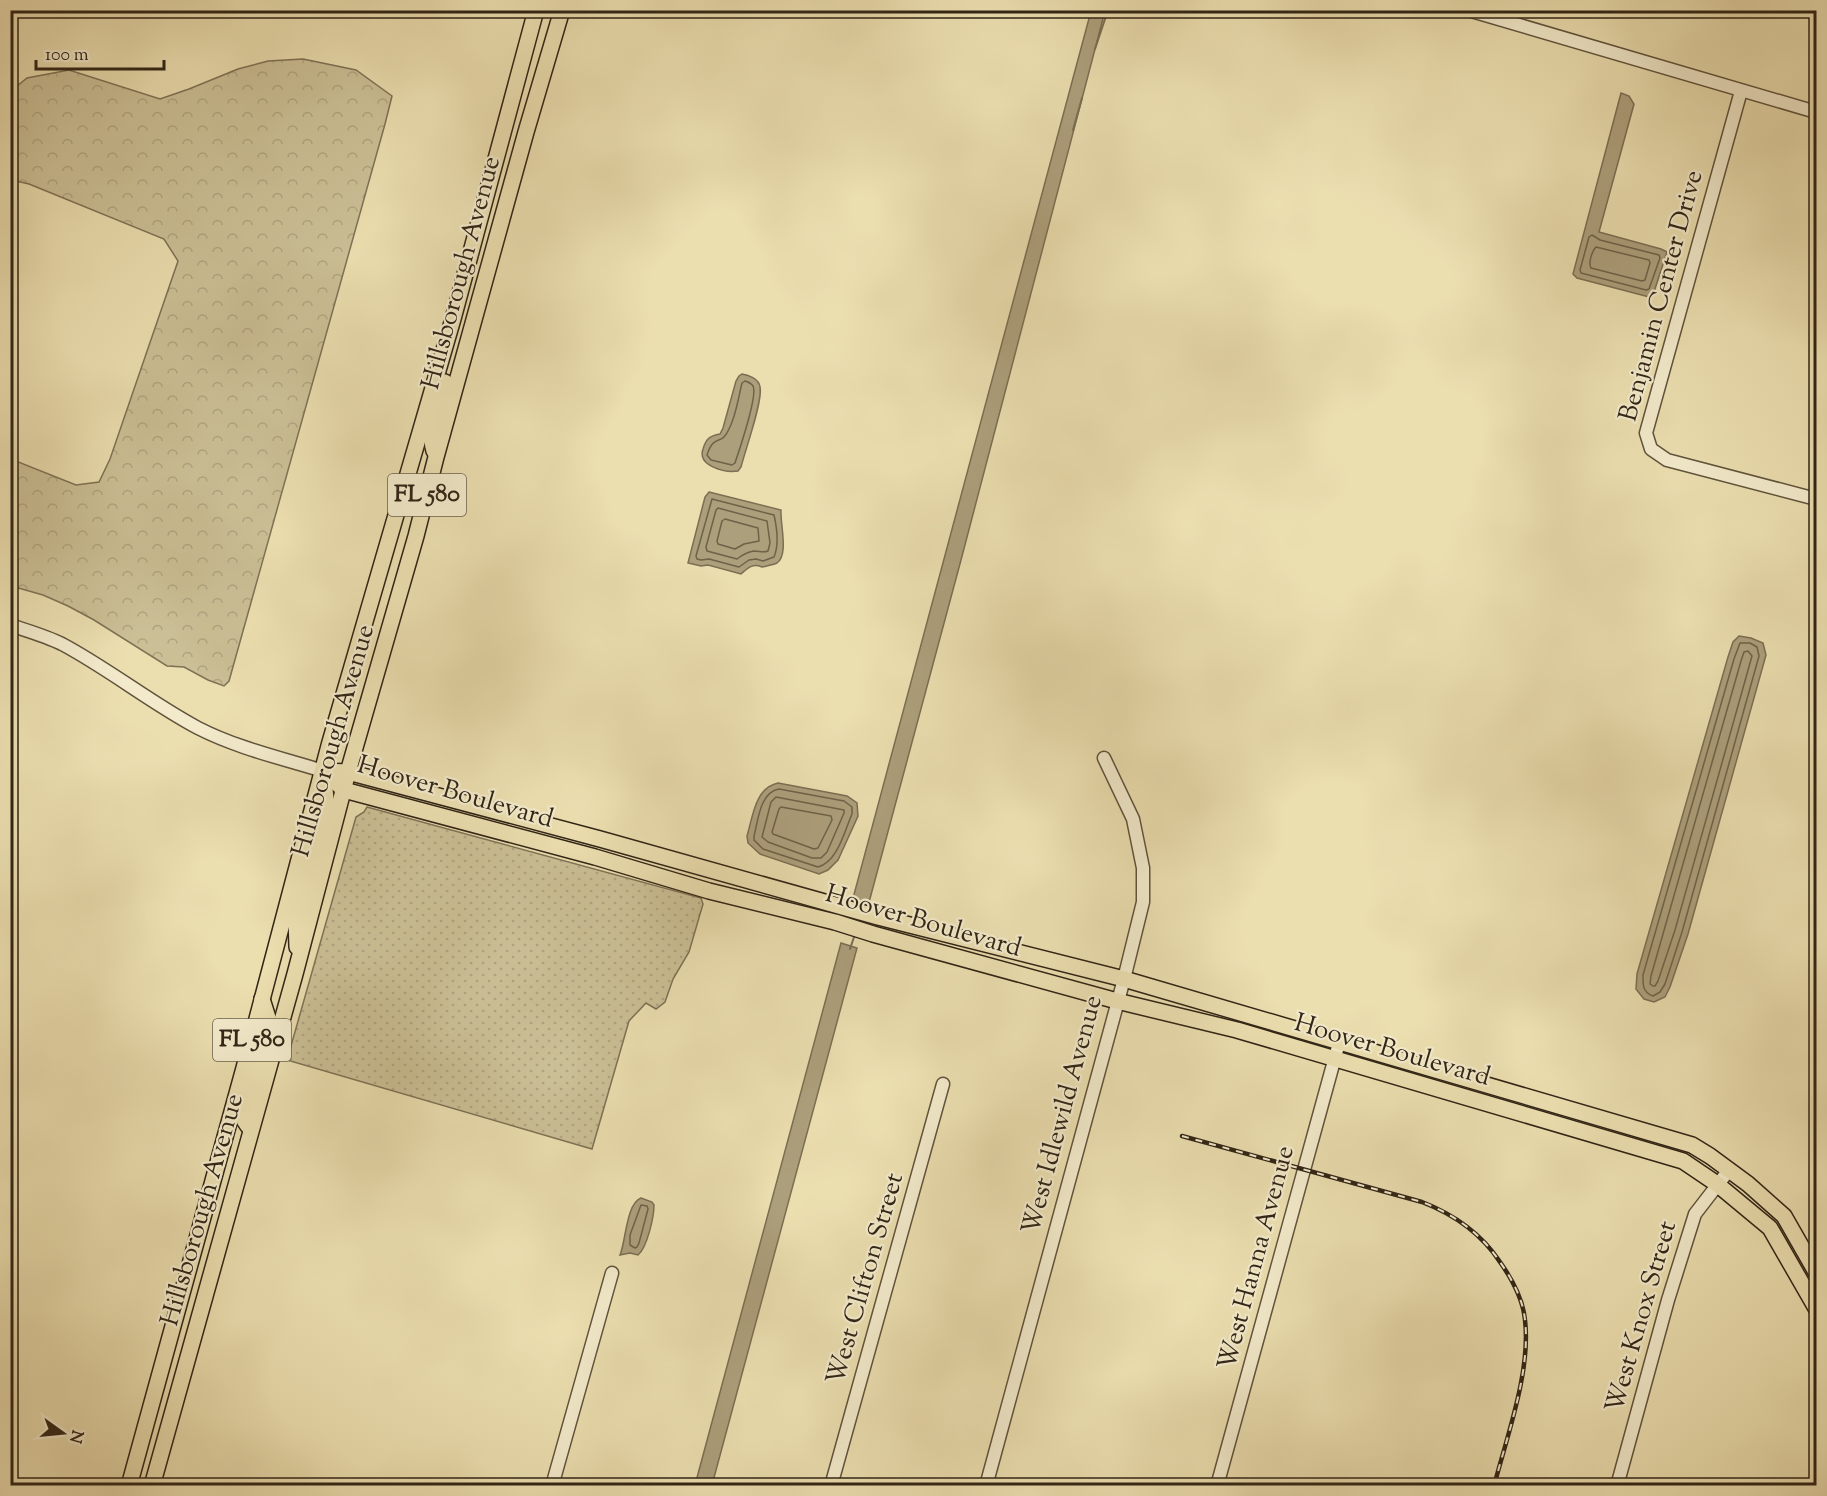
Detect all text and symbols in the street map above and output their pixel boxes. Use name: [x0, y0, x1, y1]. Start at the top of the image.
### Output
scale bar: [36, 33, 164, 71]
text: 100 m: [45, 43, 89, 69]
street label: Hillsborough Avenue: [413, 152, 511, 394]
street label: Benjamin Center Drive: [1611, 166, 1713, 426]
road number: FL 580: [388, 474, 466, 516]
street label: Hillsborough Avenue: [283, 620, 385, 862]
street label: Hoover Boulevard: [353, 747, 558, 839]
street label: Hoover Boulevard: [821, 876, 1026, 968]
street label: West Idlewild Avenue: [1013, 991, 1113, 1239]
street label: Hoover Boulevard: [1290, 1005, 1495, 1097]
road number: FL 580: [213, 1019, 291, 1061]
street label: Hillsborough Avenue: [152, 1089, 254, 1331]
street label: West Hanna Avenue: [1209, 1142, 1305, 1374]
street label: West Clifton Street: [818, 1169, 914, 1389]
street label: West Knox Street: [1597, 1217, 1687, 1417]
north arrow: [33, 1403, 93, 1463]
text: N: [62, 1427, 88, 1446]

